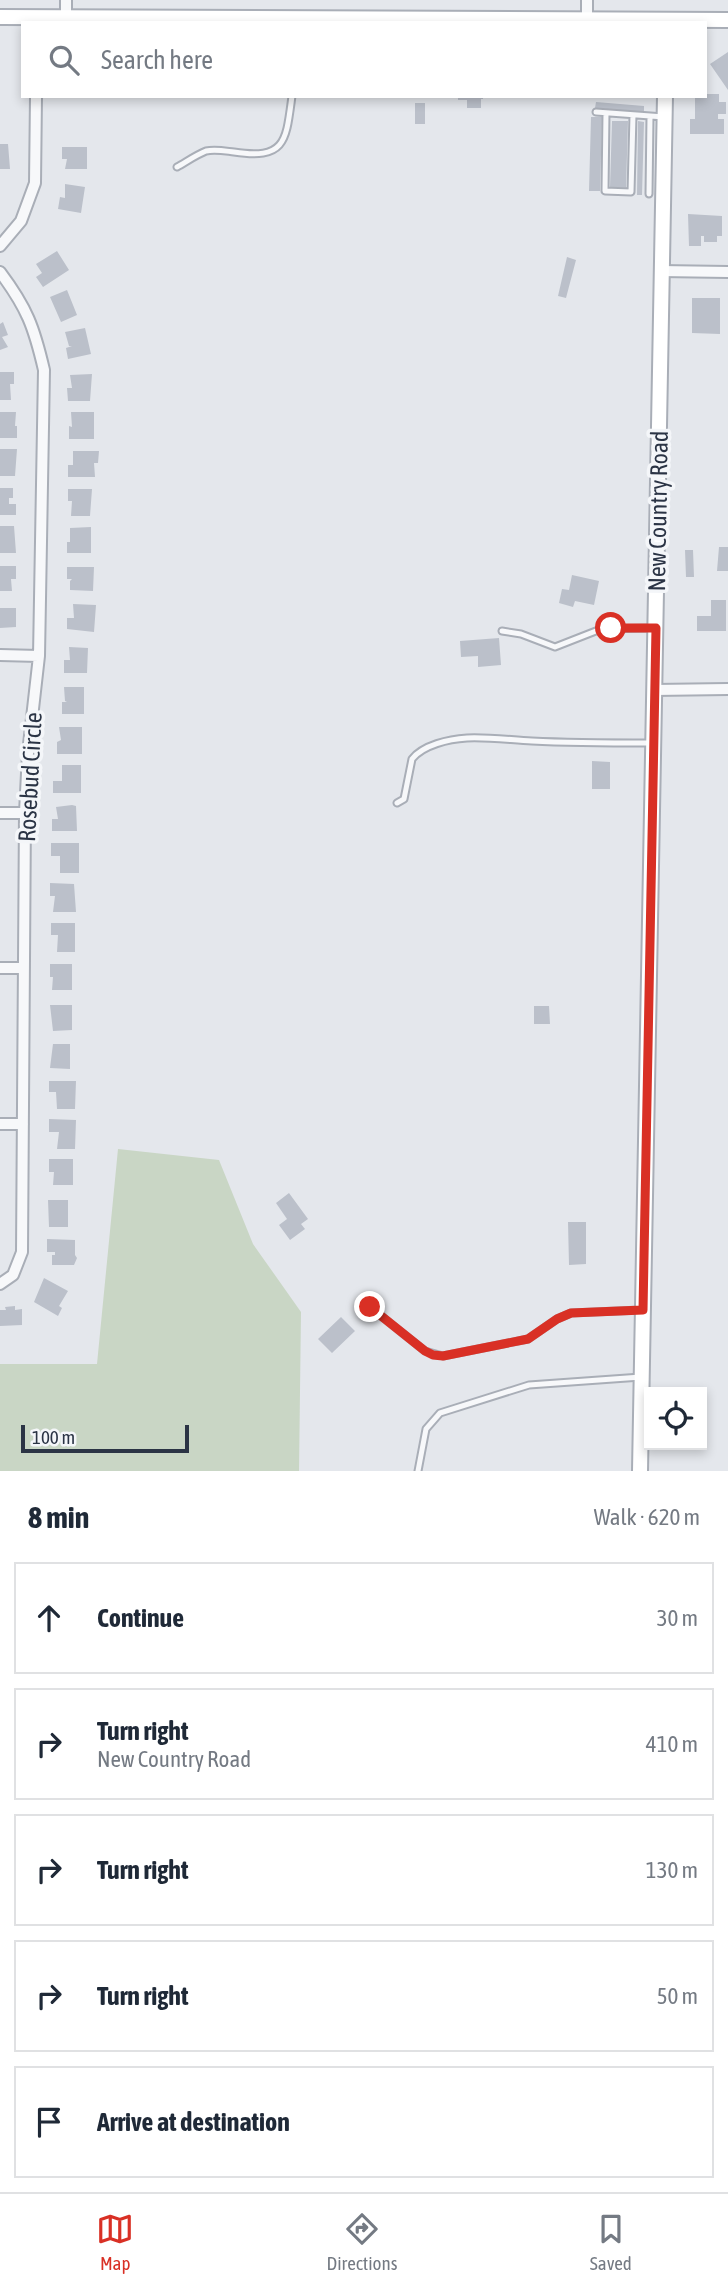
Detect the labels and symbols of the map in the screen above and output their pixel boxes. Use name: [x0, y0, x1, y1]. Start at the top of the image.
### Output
street label: New Country Road: [643, 430, 673, 592]
route start: [595, 612, 626, 643]
street label: Rosebud Circle: [13, 712, 47, 842]
route end: [354, 1291, 385, 1322]
scale bar: [21, 1422, 189, 1454]

